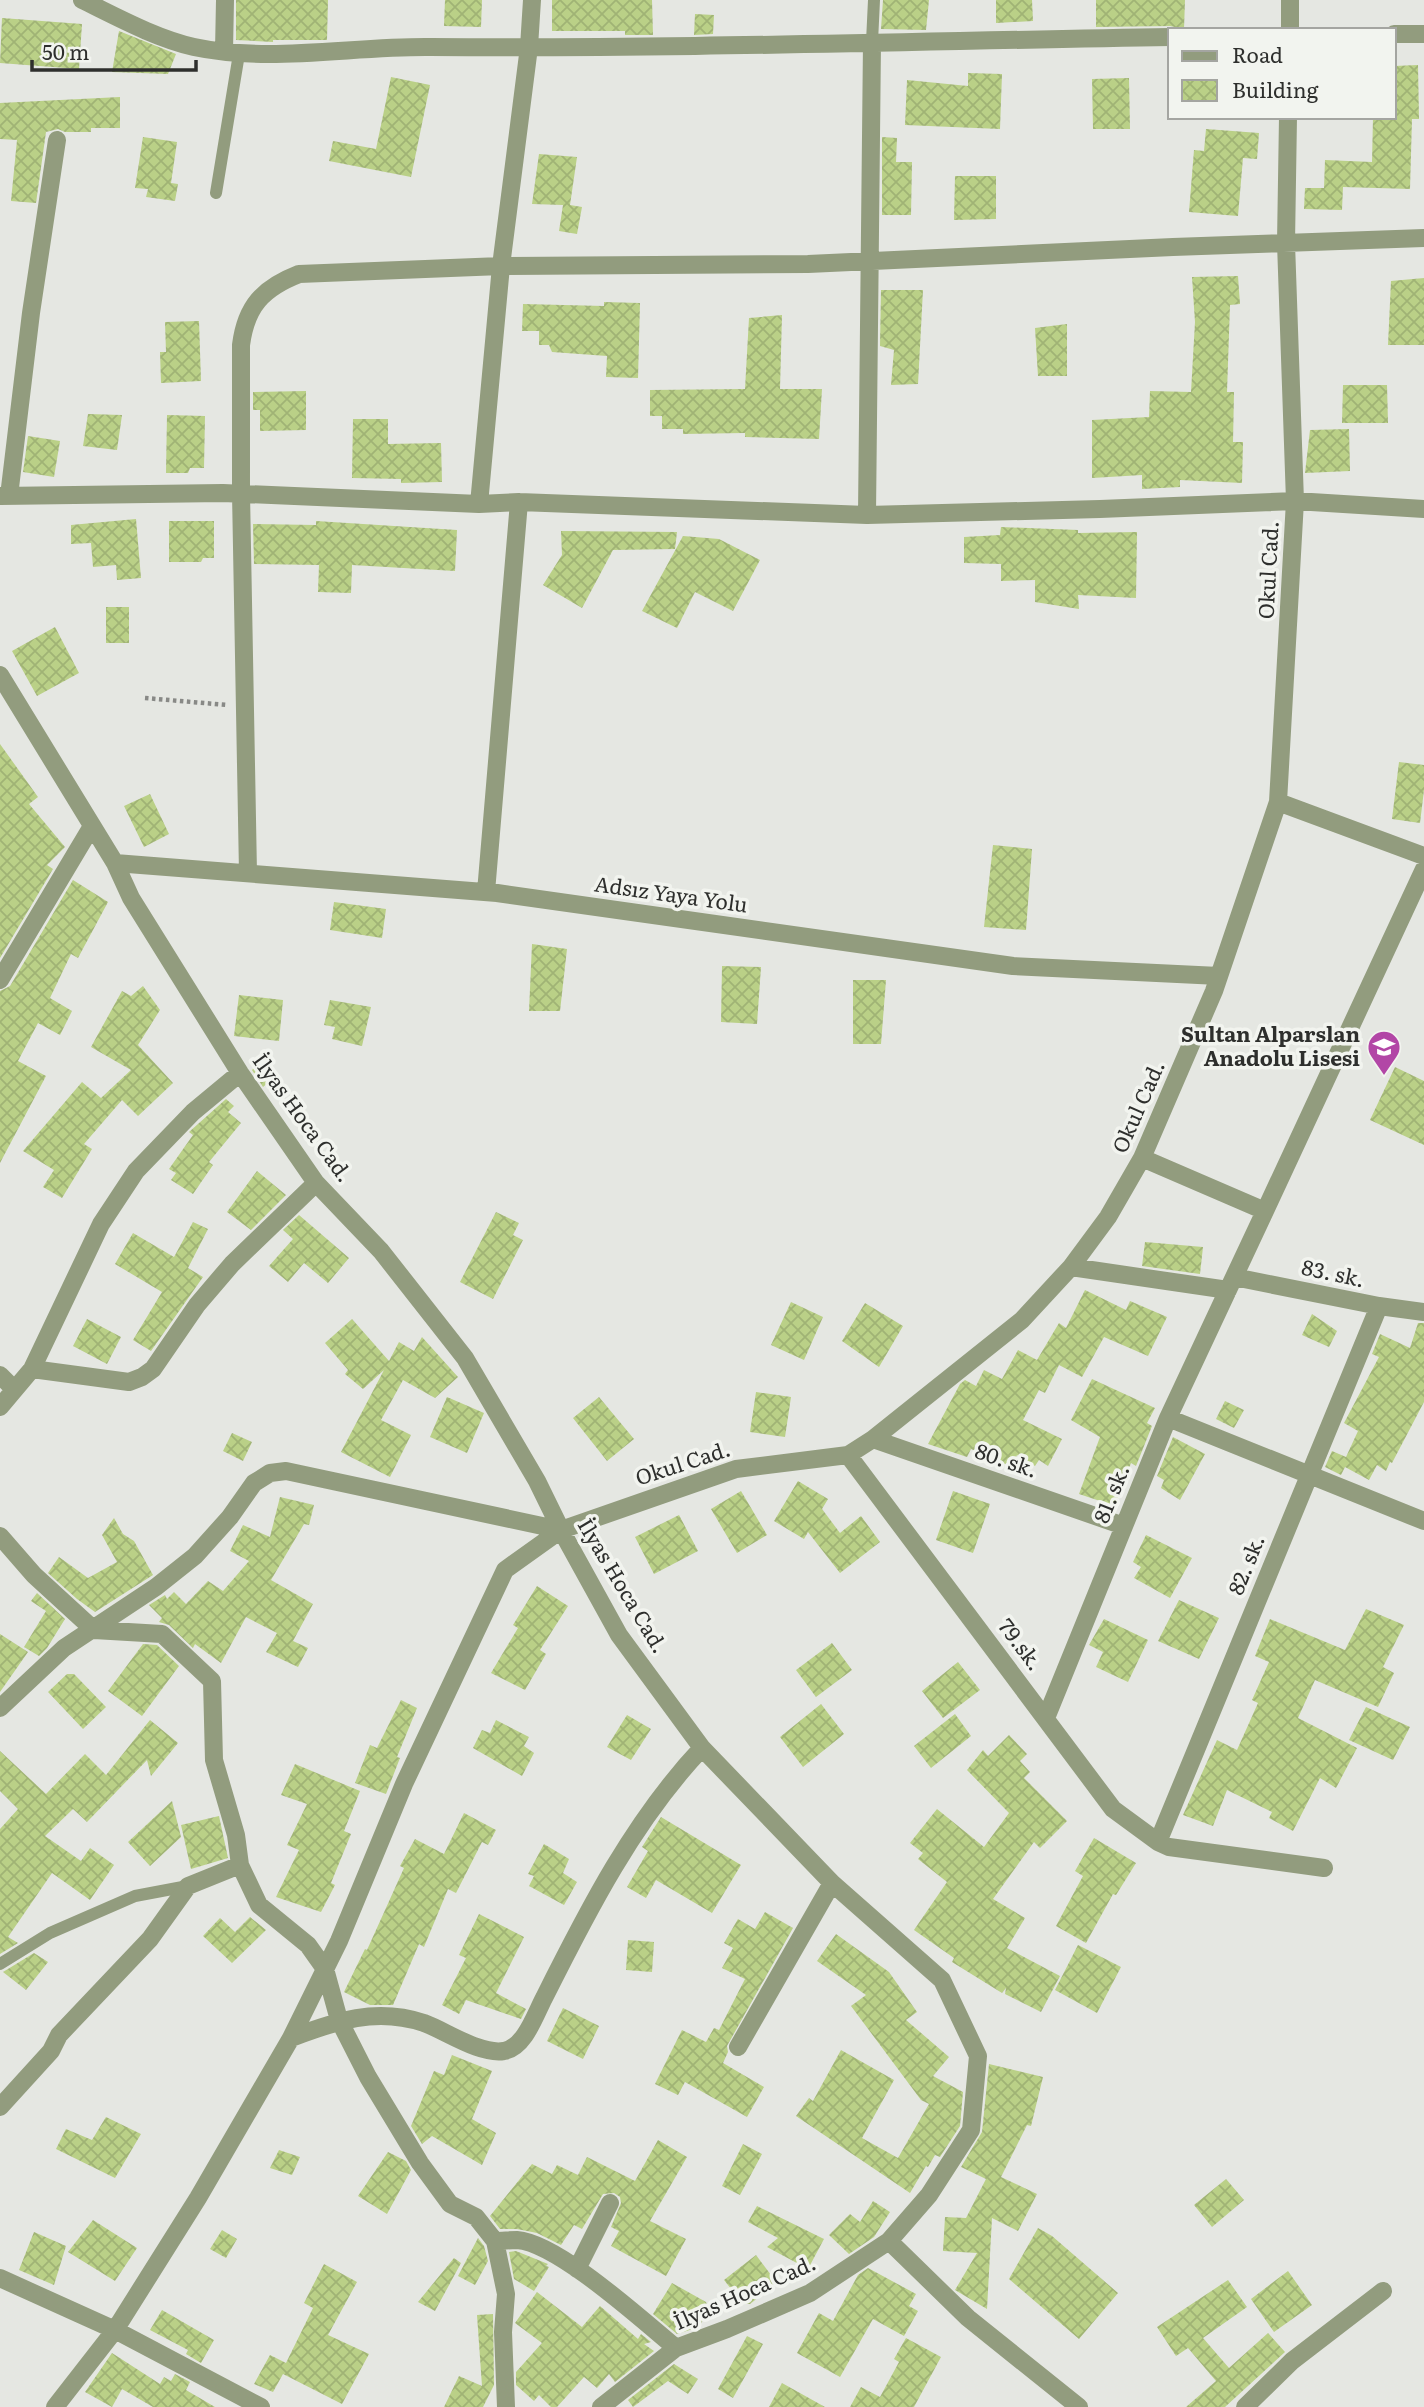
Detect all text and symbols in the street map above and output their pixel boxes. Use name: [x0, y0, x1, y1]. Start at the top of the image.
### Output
scale bar: [32, 28, 196, 72]
legend: [1168, 28, 1396, 119]
text: 50 m: [42, 35, 89, 66]
text: Road: [1232, 38, 1283, 69]
text: Building: [1232, 73, 1319, 104]
street label: Okul Cad.: [1248, 520, 1285, 620]
street label: Adsız Yaya Yolu: [593, 866, 750, 919]
place label: Sultan Alparslan Anadolu Lisesi: [1181, 1017, 1360, 1072]
school or university icon: Sultan Alparslan Anadolu Lisesi: [1365, 1028, 1403, 1077]
street label: İlyas Hoca Cad.: [247, 1046, 361, 1187]
street label: Okul Cad.: [1103, 1055, 1171, 1157]
street label: 83. sk.: [1299, 1250, 1368, 1293]
street label: Okul Cad.: [631, 1432, 734, 1492]
street label: 80. sk.: [971, 1434, 1042, 1484]
street label: 81. sk.: [1084, 1459, 1135, 1527]
street label: İlyas Hoca Cad.: [572, 1511, 677, 1658]
street label: 82. sk.: [1219, 1529, 1271, 1599]
street label: 79.sk.: [992, 1611, 1052, 1676]
street label: İlyas Hoca Cad.: [668, 2245, 820, 2336]

